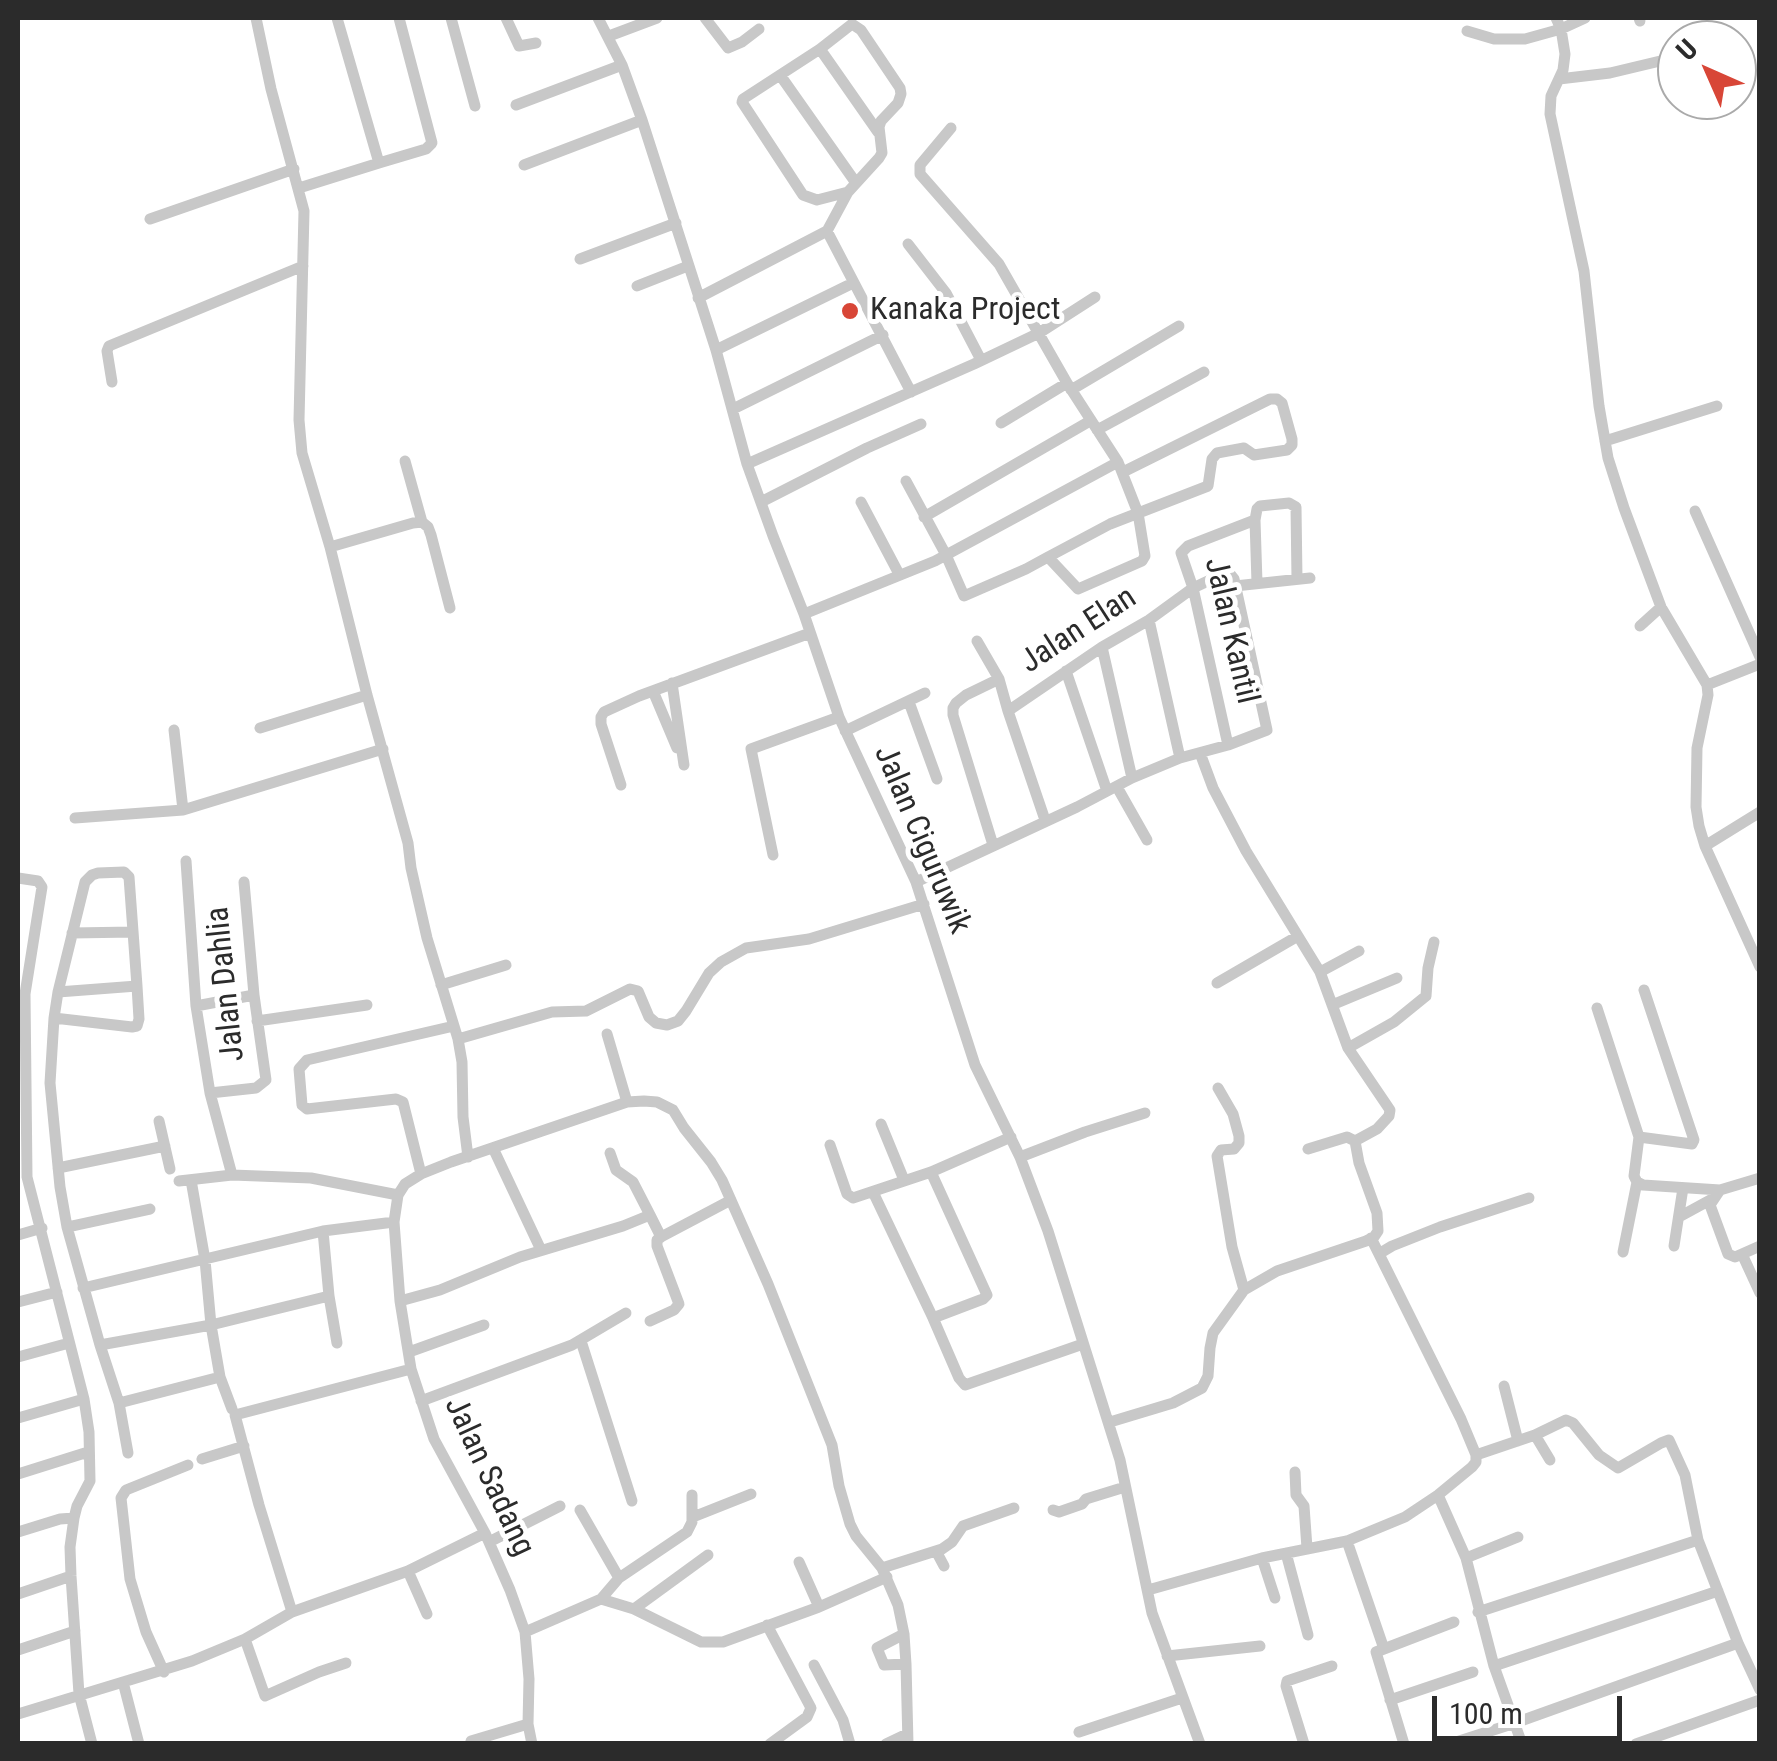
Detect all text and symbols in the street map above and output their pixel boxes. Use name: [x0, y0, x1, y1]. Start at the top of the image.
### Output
north arrow: [1657, 20, 1757, 120]
text: U: [1670, 33, 1704, 67]
place label: Kanaka Project: [870, 292, 1060, 330]
marker: Kanaka Project: [839, 300, 861, 322]
street label: Jalan Kantil: [1195, 554, 1265, 708]
street label: Jalan Elan: [1014, 579, 1144, 683]
street label: Jalan Ciguruwik: [864, 740, 978, 940]
street label: Jalan Dahlia: [200, 905, 254, 1063]
street label: Jalan Sadang: [435, 1392, 541, 1562]
scale bar: [1437, 1676, 1627, 1738]
text: 100 m: [1449, 1696, 1523, 1731]

